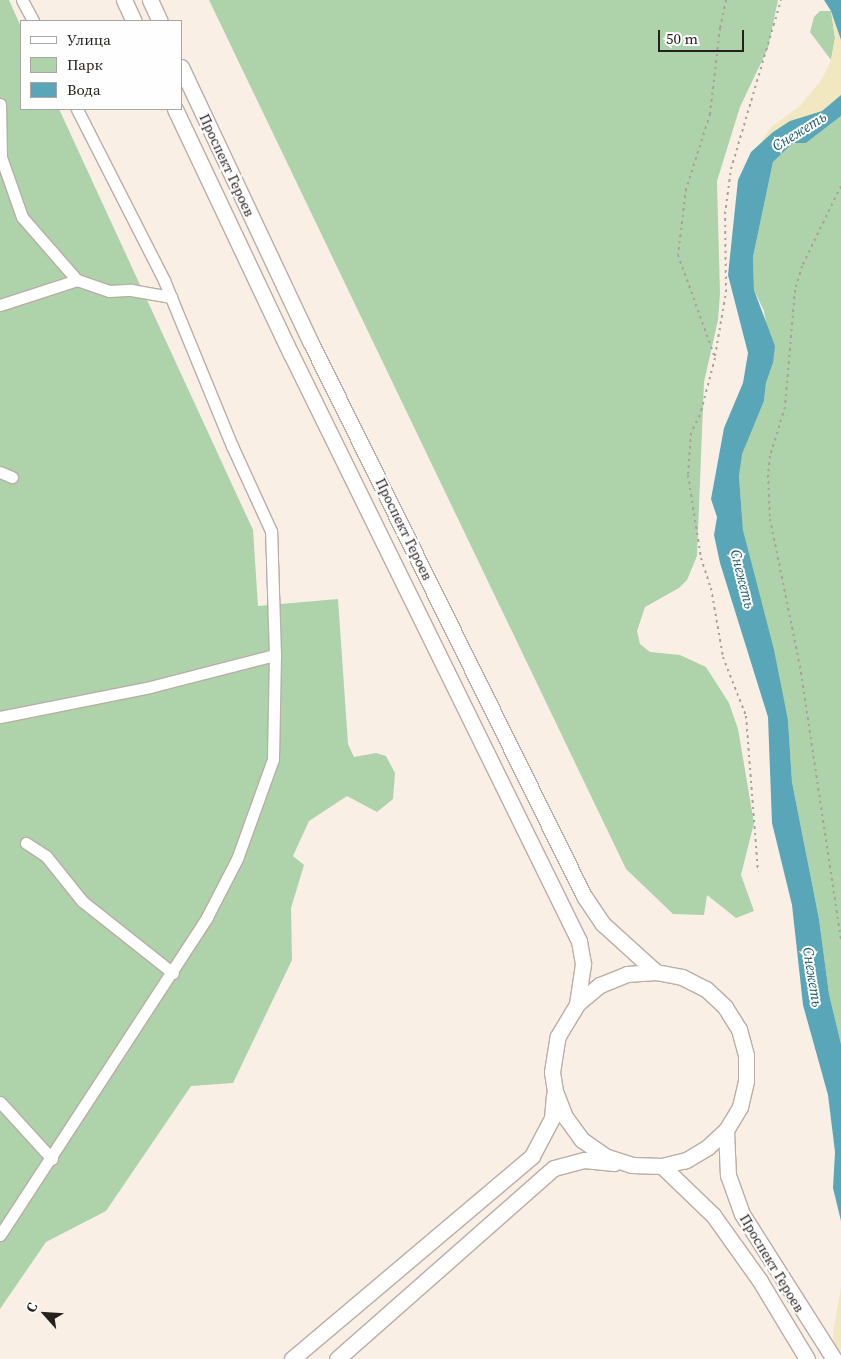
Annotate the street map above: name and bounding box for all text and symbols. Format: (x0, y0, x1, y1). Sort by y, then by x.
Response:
legend (20, 20, 182, 110)
scale bar (661, 20, 747, 52)
text: 50 m (666, 28, 698, 49)
text: Улица (67, 29, 111, 50)
text: Парк (67, 54, 103, 75)
text: Вода (67, 79, 101, 100)
water label: Снежеть (769, 107, 829, 155)
street label: Проспект Героев (196, 111, 258, 219)
street label: Проспект Героев (372, 475, 436, 583)
water label: Снежеть (727, 547, 759, 611)
water label: Снежеть (799, 946, 827, 1008)
street label: Проспект Героев (736, 1211, 808, 1315)
north arrow (20, 1289, 70, 1339)
text: С (21, 1299, 42, 1316)

